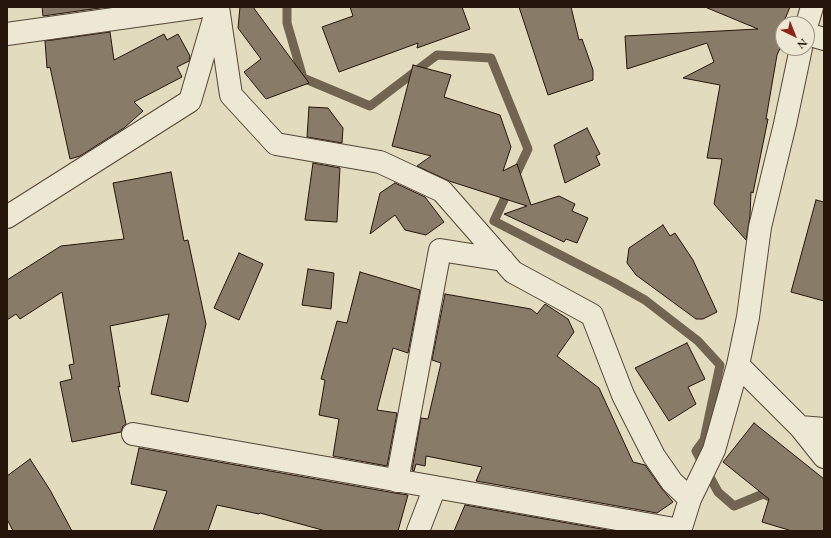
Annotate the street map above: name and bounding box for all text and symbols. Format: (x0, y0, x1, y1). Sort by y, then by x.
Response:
north arrow (775, 16, 815, 56)
text: N (794, 36, 811, 52)

